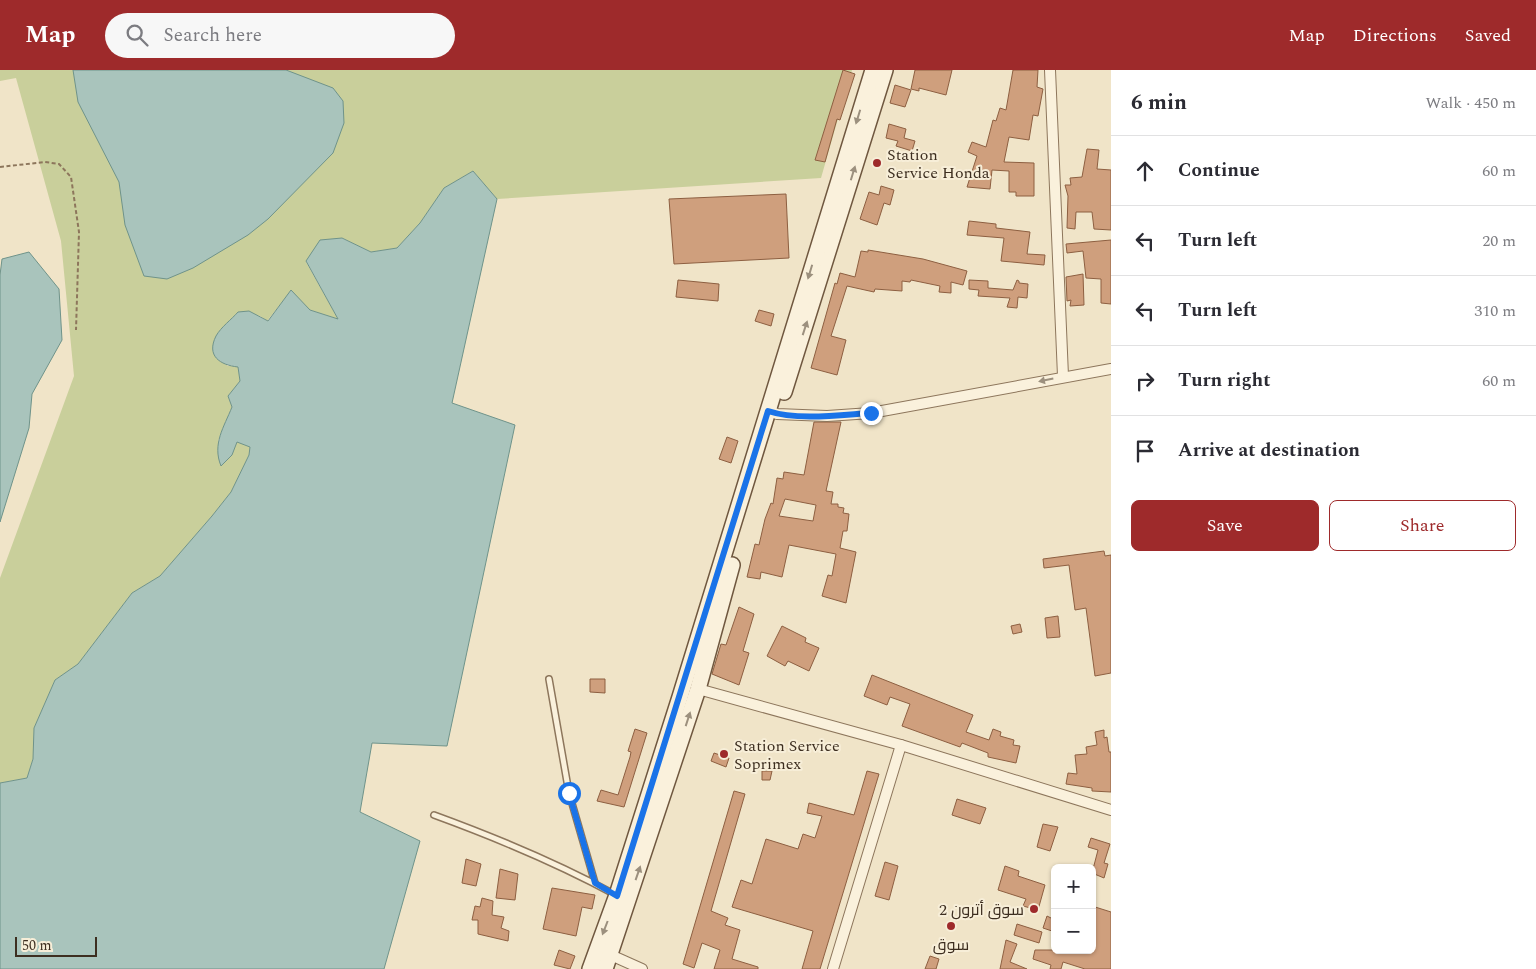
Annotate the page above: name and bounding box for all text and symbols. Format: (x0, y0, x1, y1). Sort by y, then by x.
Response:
search box (105, 13, 455, 58)
text: Map (25, 17, 75, 53)
icon: search (123, 21, 151, 49)
text: Search here (163, 21, 262, 50)
text: Map (1289, 22, 1325, 49)
text: Directions (1353, 22, 1437, 49)
text: Saved (1465, 22, 1511, 49)
text: 6 min (1131, 87, 1187, 119)
text: Walk · 450 m (1425, 91, 1516, 115)
one-way arrow (854, 109, 861, 124)
place label: Station Service Honda (887, 143, 990, 185)
text: Continue (1178, 156, 1260, 185)
marker: Station Service Honda (871, 157, 883, 169)
icon: ahead (1131, 157, 1159, 185)
text: 60 m (1482, 159, 1516, 183)
one-way arrow (850, 166, 858, 181)
text: Turn left (1178, 226, 1257, 255)
icon: left (1131, 227, 1159, 255)
text: 20 m (1482, 229, 1516, 253)
one-way arrow (806, 264, 813, 279)
text: Turn left (1178, 296, 1257, 325)
icon: left (1131, 297, 1159, 325)
text: 310 m (1474, 299, 1516, 323)
one-way arrow (802, 321, 809, 336)
text: Turn right (1178, 366, 1271, 395)
icon: right (1131, 367, 1159, 395)
text: 60 m (1482, 369, 1516, 393)
one-way arrow (1038, 376, 1053, 384)
route end (860, 402, 883, 425)
text: Arrive at destination (1178, 436, 1360, 465)
icon: arrive (1131, 437, 1159, 465)
button: Save (1131, 500, 1319, 551)
button: Share (1329, 500, 1516, 551)
one-way arrow (685, 711, 692, 726)
place label: Station Service Soprimex (734, 734, 840, 776)
marker: Station Service Soprimex (718, 748, 730, 760)
route start (558, 782, 581, 805)
map controls (1051, 864, 1096, 954)
button: + (1051, 864, 1096, 909)
one-way arrow (634, 865, 642, 880)
place label: سوق أترون 2 (939, 898, 1024, 922)
marker: سوق أترون 2 (1028, 903, 1040, 915)
button: − (1051, 909, 1096, 954)
marker: سوق (945, 920, 957, 932)
one-way arrow (600, 921, 608, 935)
place label: سوق (933, 933, 969, 957)
scale bar (15, 934, 98, 957)
text: 50 m (22, 935, 52, 956)

